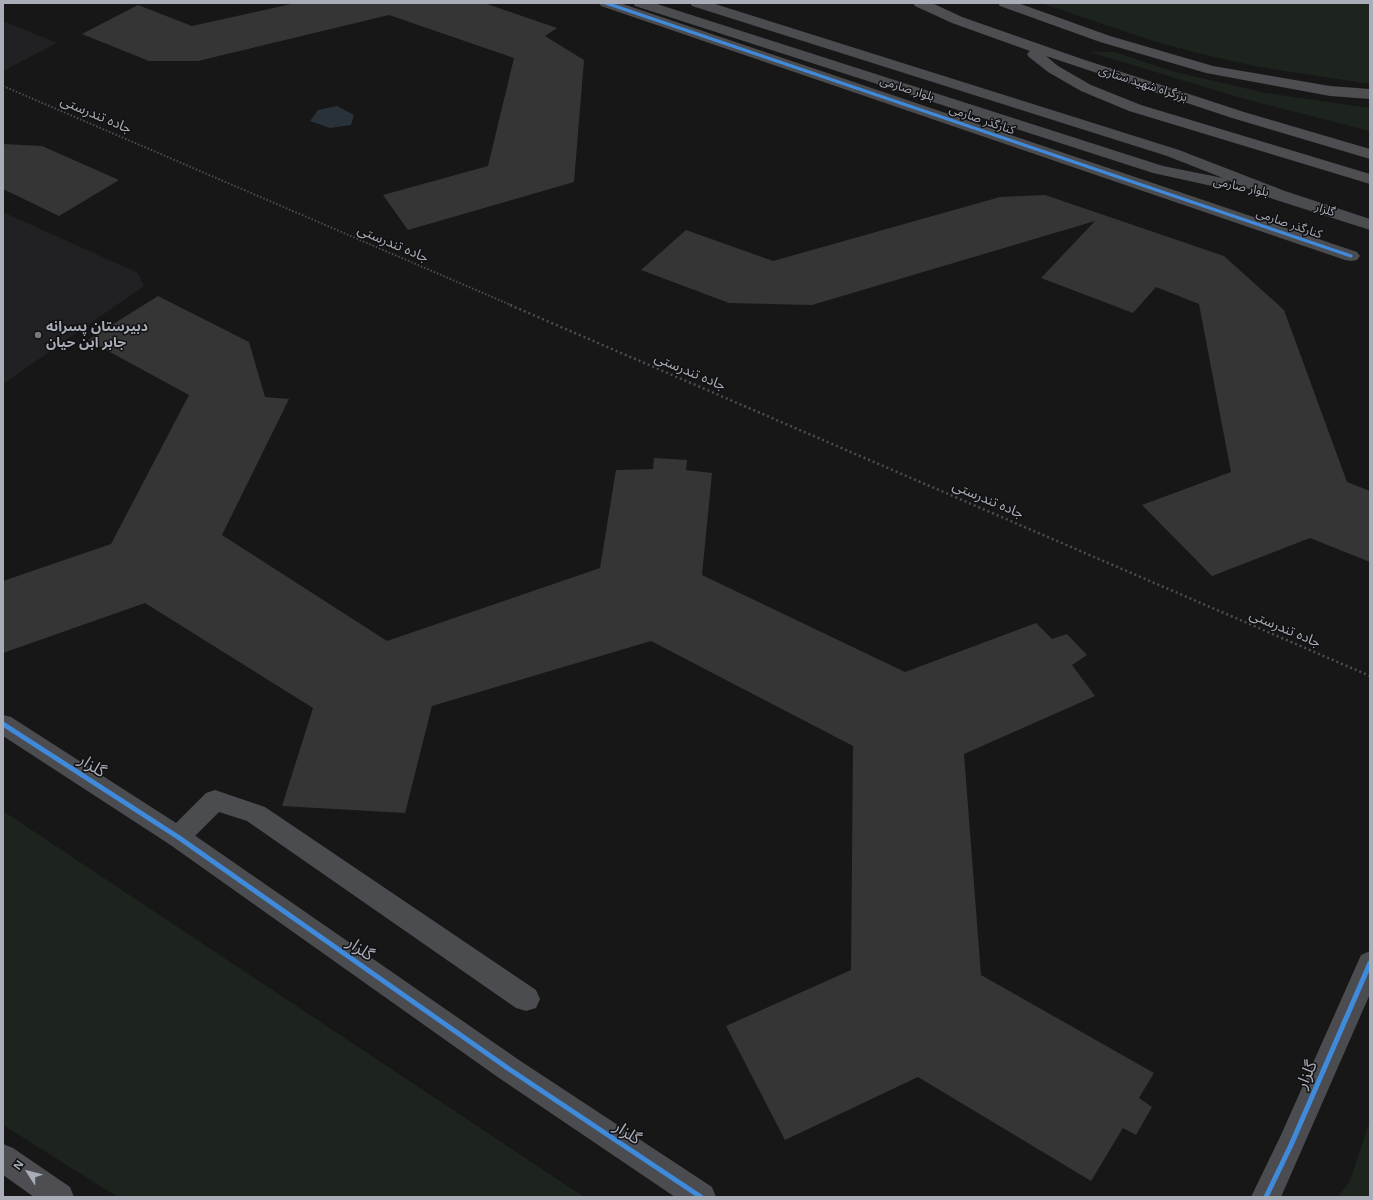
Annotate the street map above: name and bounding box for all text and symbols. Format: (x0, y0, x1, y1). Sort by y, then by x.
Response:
street label: بزرگراه شهید ستاری (1097, 63, 1189, 105)
street label: بلوار صارمی (878, 73, 936, 105)
street label: جاده تندرستی (58, 92, 134, 138)
street label: کنارگذر صارمی (947, 102, 1017, 138)
street label: بلوار صارمی (1212, 174, 1270, 200)
street label: گلزار (1313, 200, 1337, 220)
street label: کنارگذر صارمی (1254, 206, 1324, 242)
street label: جاده تندرستی (355, 221, 431, 267)
place label: دبیرستان پسرانه جابر ابن حیان (46, 319, 148, 352)
marker: دبیرستان پسرانه جابر ابن حیان (33, 330, 43, 340)
street label: جاده تندرستی (652, 349, 728, 395)
street label: جاده تندرستی (950, 477, 1026, 523)
street label: جاده تندرستی (1247, 606, 1323, 652)
street label: گلزار (74, 750, 110, 782)
street label: گلزار (342, 932, 378, 966)
street label: گلزار (1292, 1058, 1322, 1092)
street label: گلزار (609, 1117, 645, 1149)
north arrow (8, 1152, 48, 1192)
text: N (9, 1157, 27, 1173)

